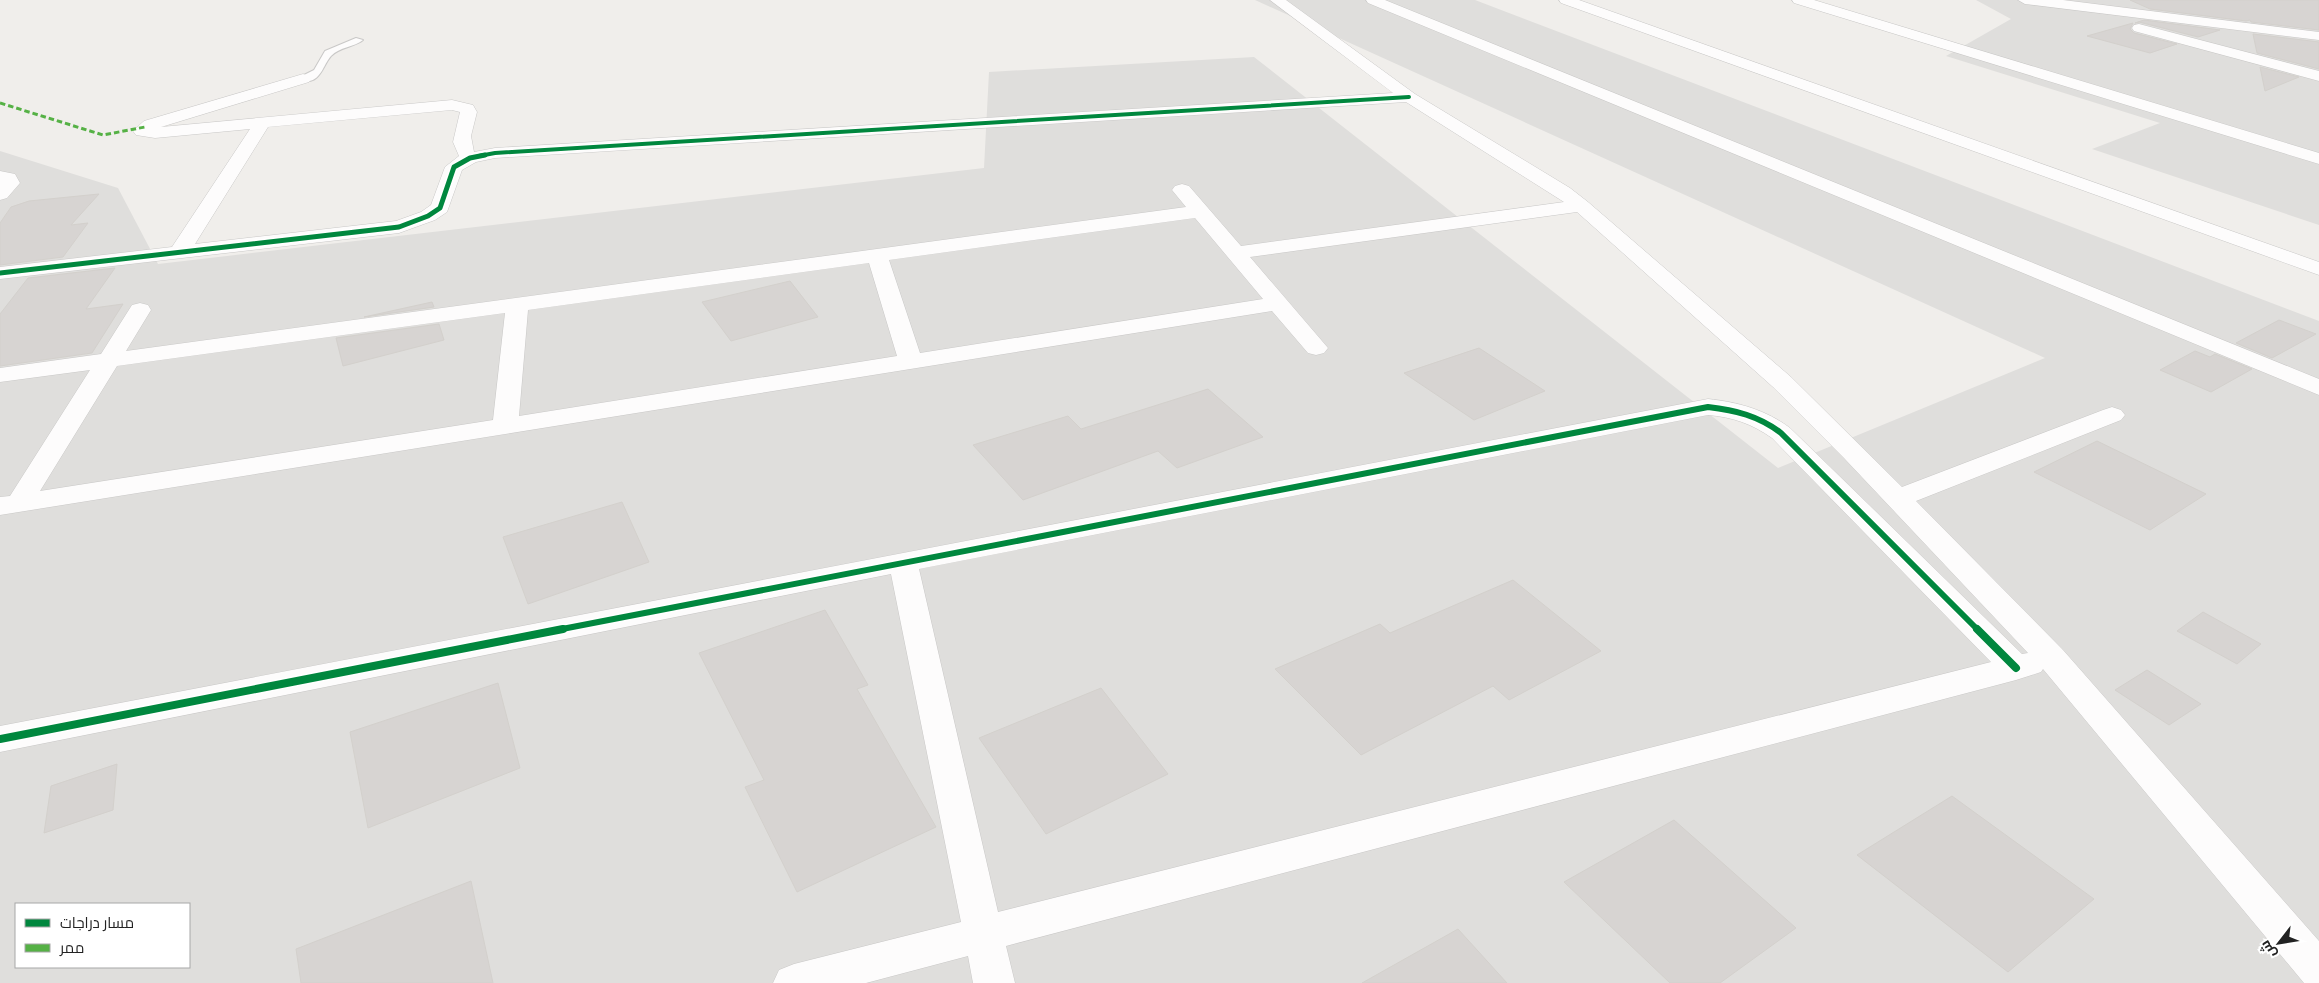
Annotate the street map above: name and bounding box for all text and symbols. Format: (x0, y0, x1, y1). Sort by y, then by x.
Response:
legend (15, 903, 190, 968)
text: مسار دراجات (60, 912, 134, 933)
north arrow (2254, 918, 2304, 968)
text: ممر (59, 937, 84, 958)
text: ش (2255, 937, 2280, 962)

